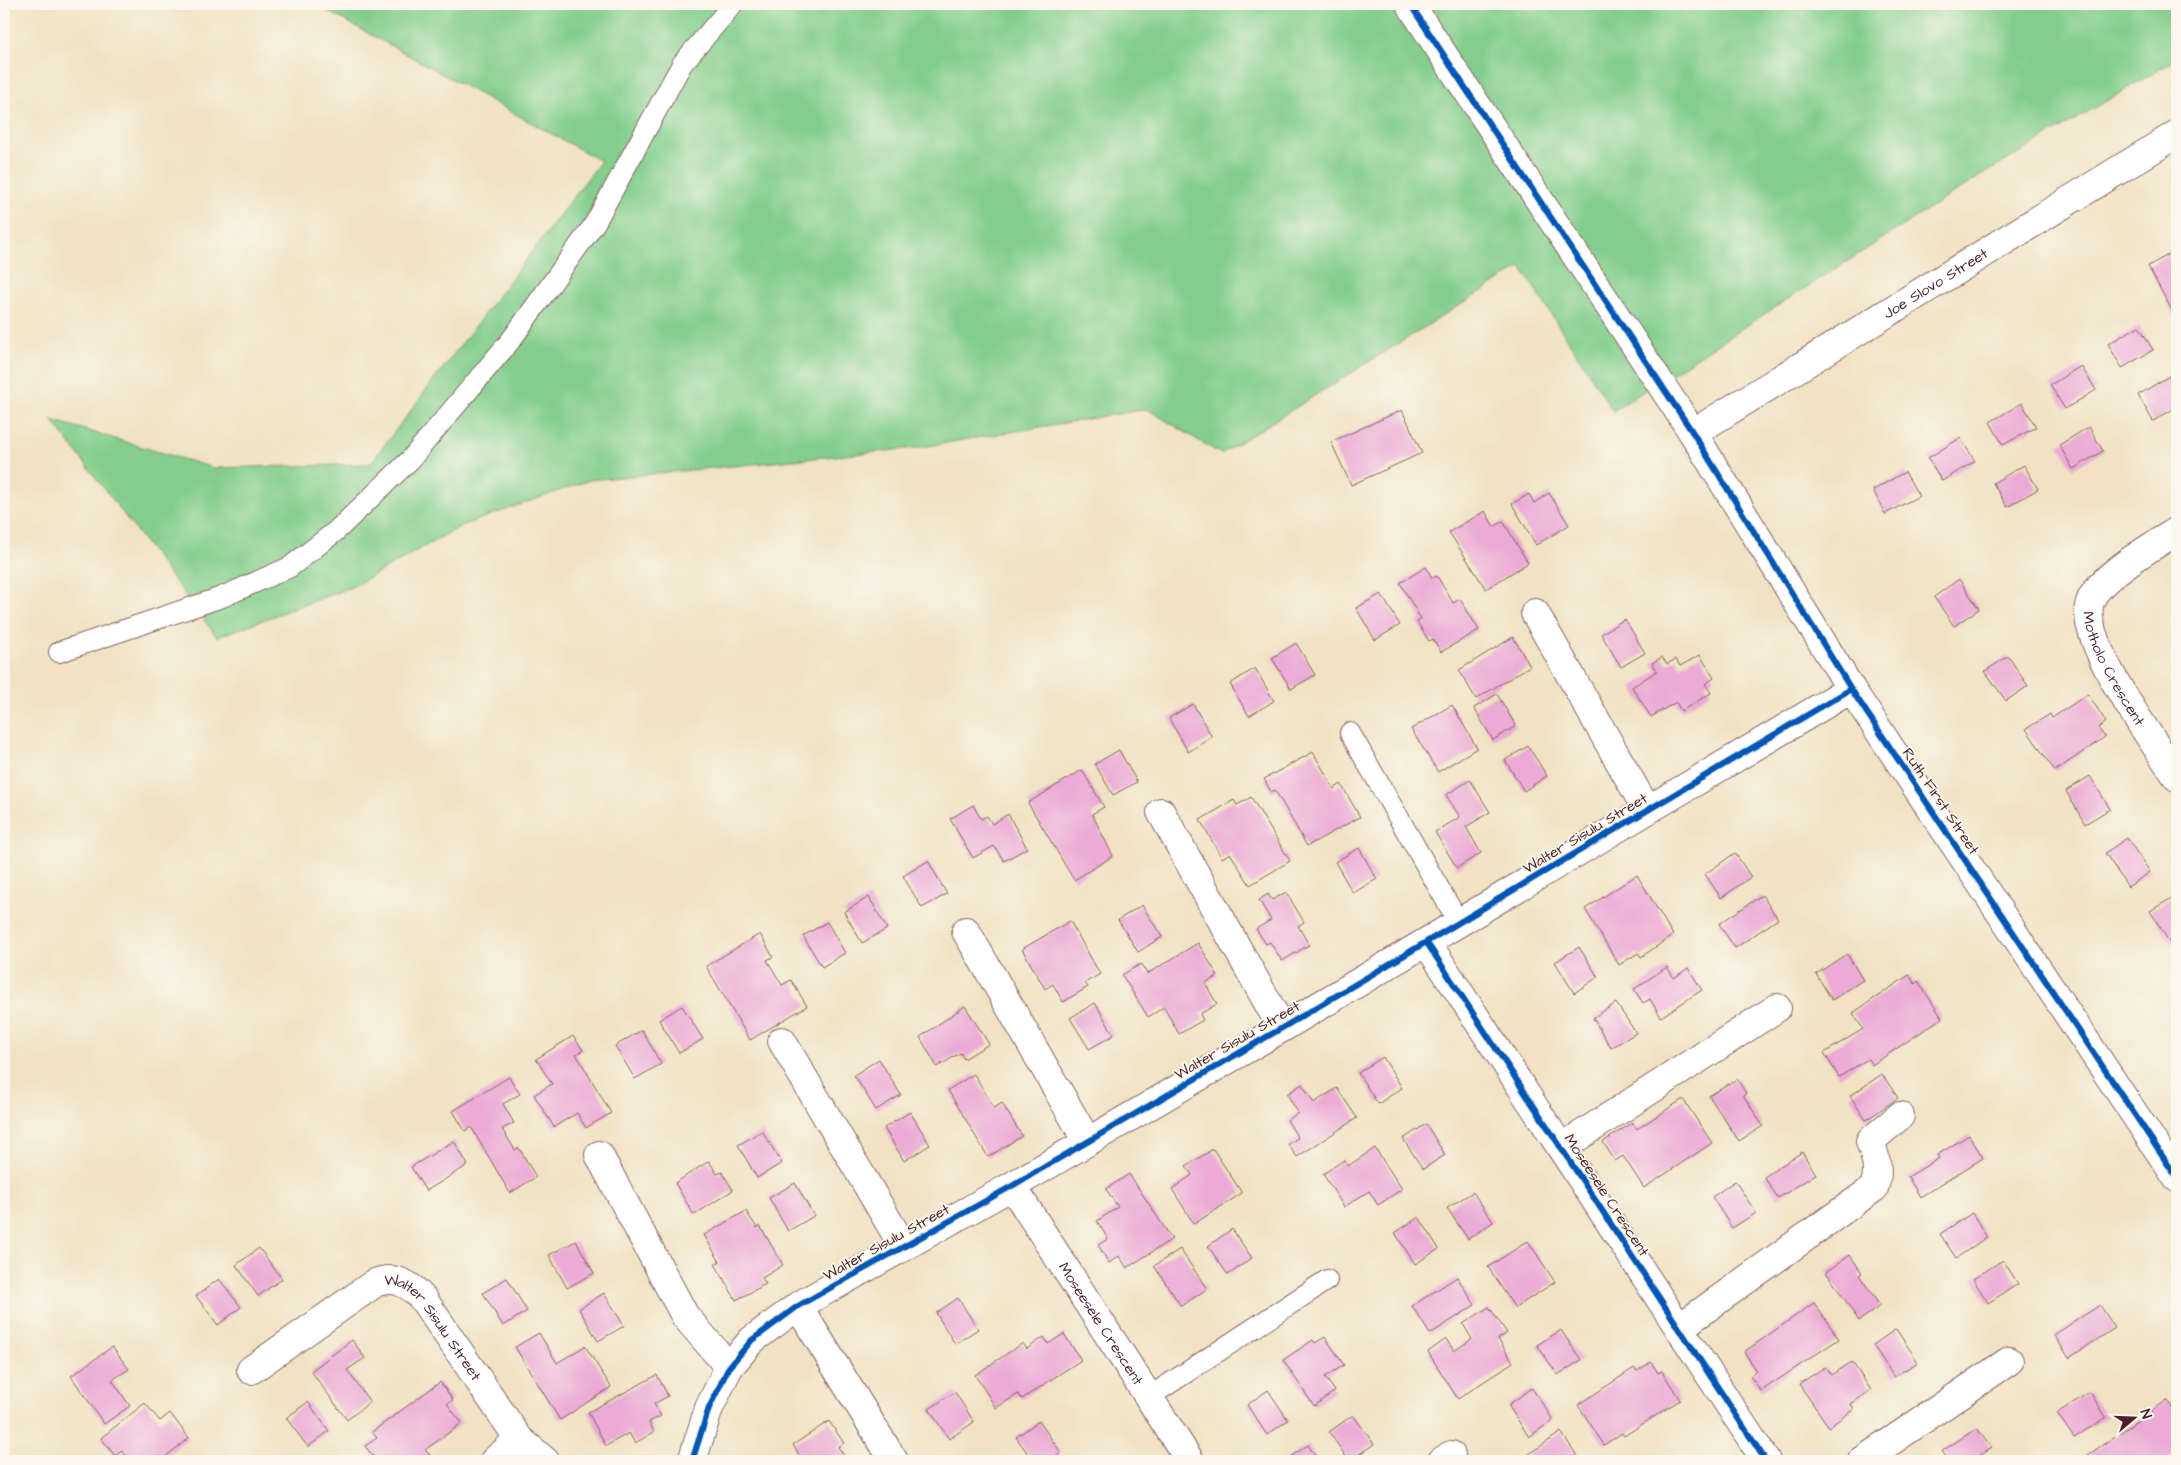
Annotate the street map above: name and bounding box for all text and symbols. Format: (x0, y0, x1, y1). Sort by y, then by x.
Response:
street label: Joe Slovo Street (1879, 243, 1992, 324)
street label: Motholo Crescent (2077, 610, 2150, 730)
street label: Ruth First Street (1897, 744, 1984, 859)
street label: Walter Sisulu Street (1519, 788, 1651, 879)
street label: Walter Sisulu Street (1171, 996, 1304, 1085)
street label: Moseesele Crescent (1559, 1130, 1654, 1261)
street label: Walter Sisulu Street (819, 1199, 953, 1286)
street label: Moseesele Crescent (1053, 1258, 1148, 1389)
street label: Walter Sisulu Street (384, 1270, 486, 1385)
north arrow (2108, 1392, 2158, 1442)
text: N (2134, 1407, 2156, 1422)

